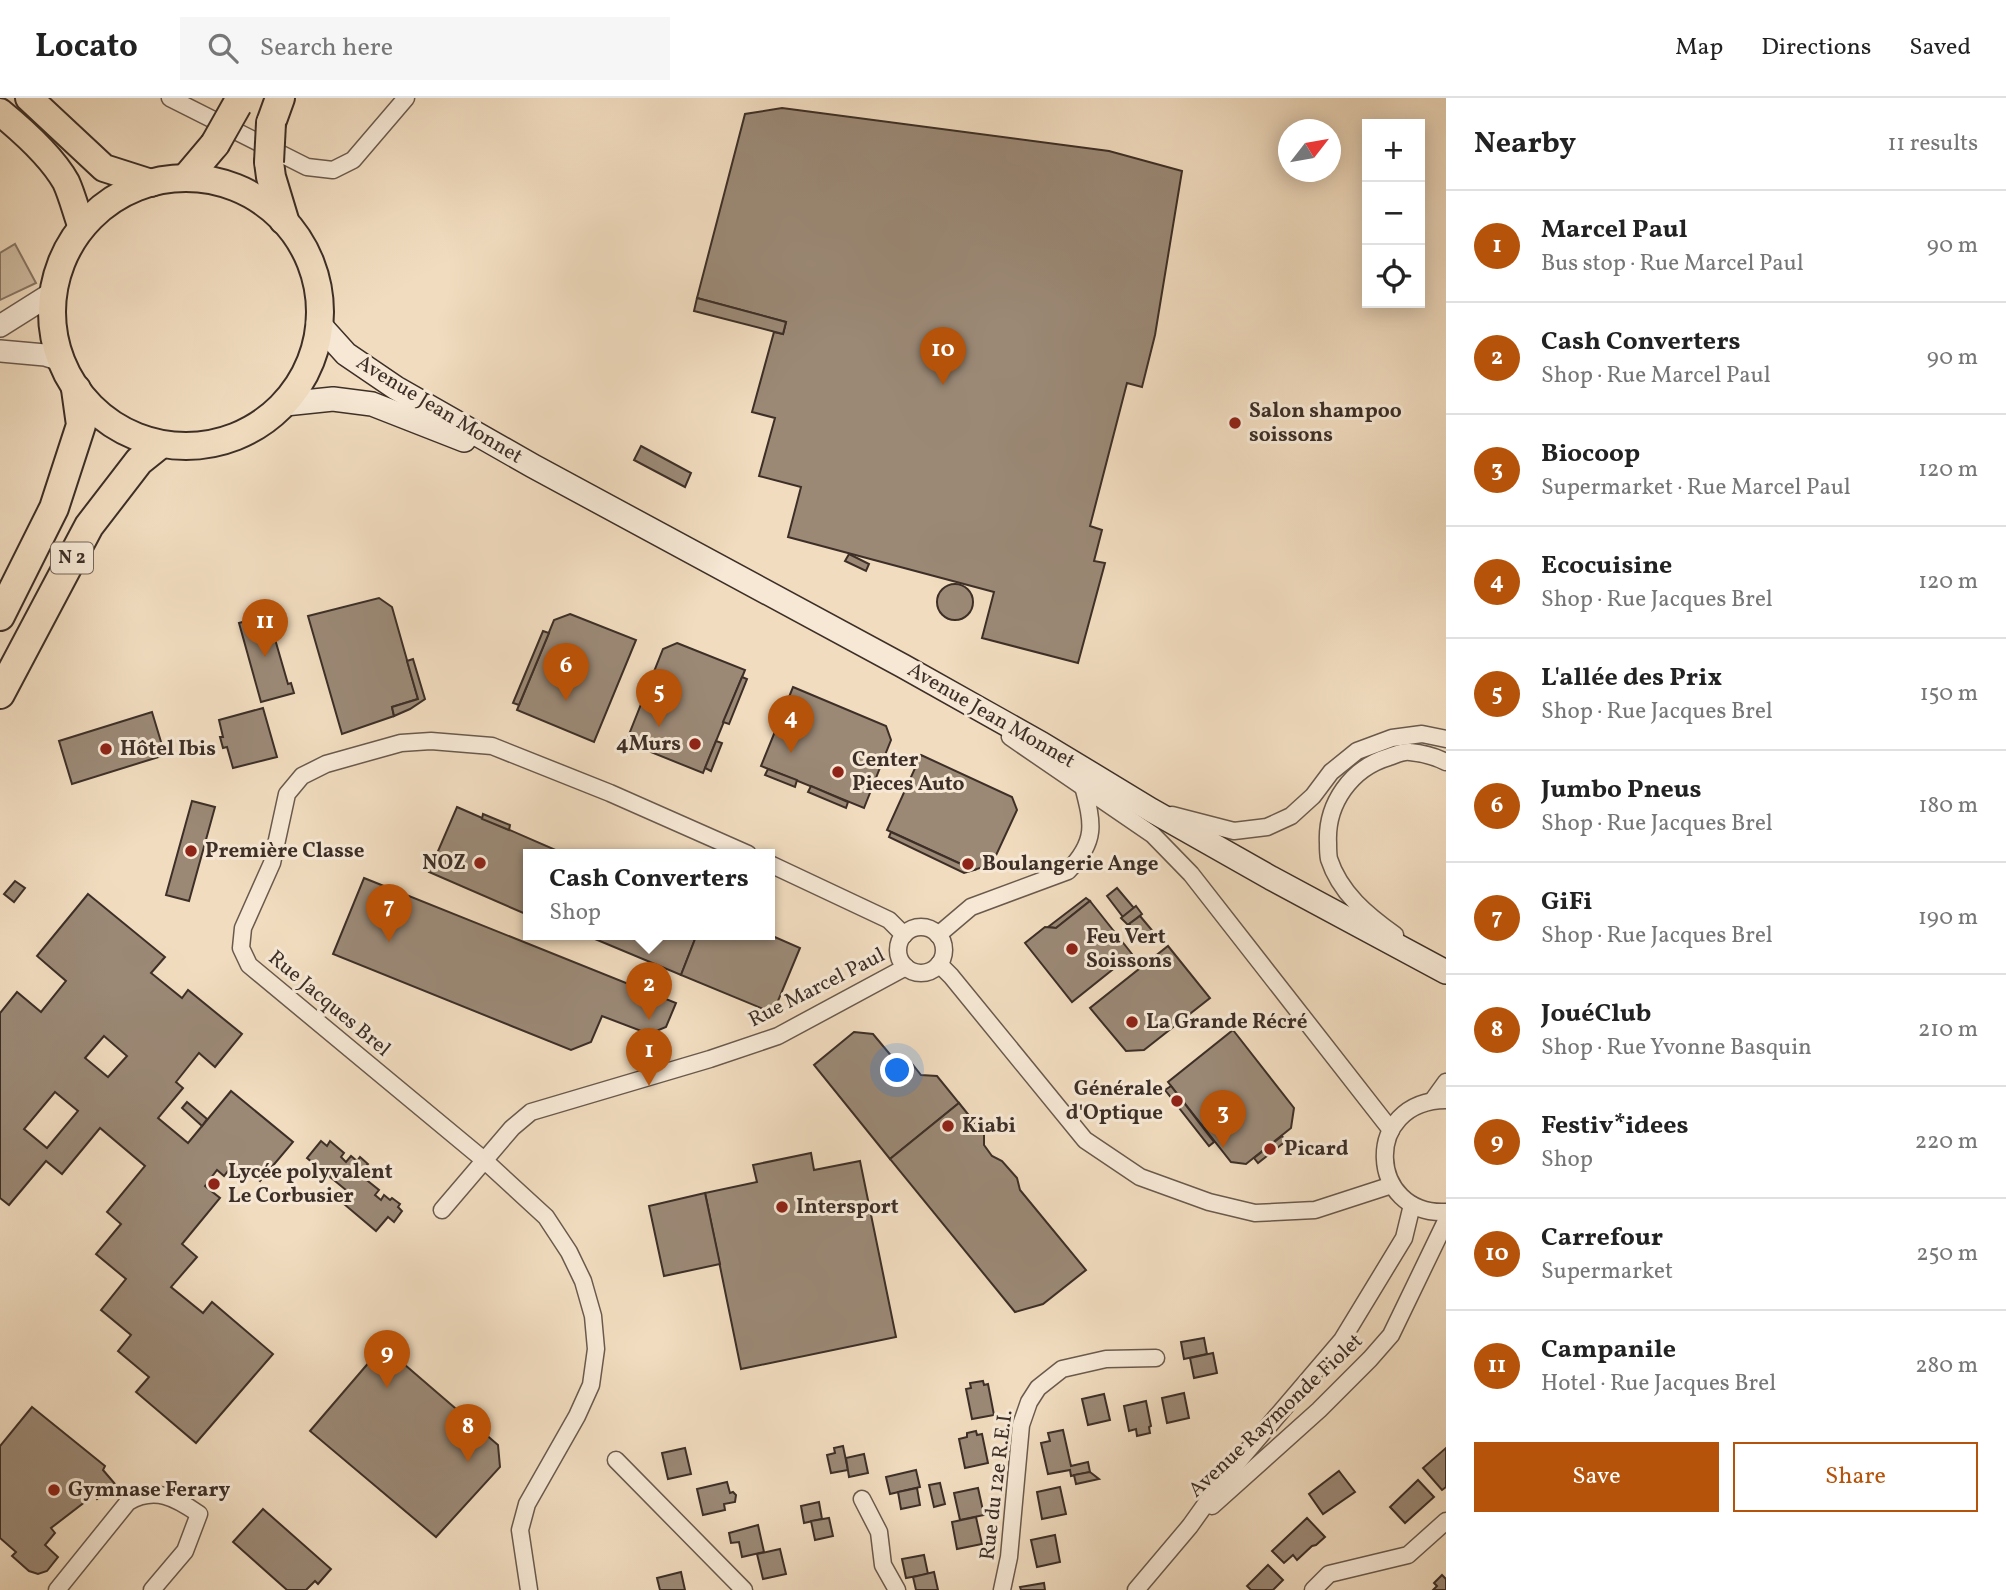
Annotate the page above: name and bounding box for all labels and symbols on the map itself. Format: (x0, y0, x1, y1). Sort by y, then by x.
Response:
north arrow (1278, 119, 1341, 182)
pin: 10 (920, 327, 966, 385)
street label: Avenue Jean Monnet (350, 349, 528, 471)
place label: Salon shampoo soissons (1249, 397, 1402, 450)
marker: Salon shampoo soissons (1227, 415, 1243, 431)
road number: N 2 (51, 542, 93, 573)
pin: 11 (242, 599, 288, 657)
pin: 6 (543, 643, 589, 701)
street label: Avenue Jean Monnet (902, 656, 1080, 776)
pin: 5 (636, 669, 682, 727)
pin: 4 (768, 695, 814, 753)
place label: 4Murs (616, 730, 681, 759)
place label: Hôtel Ibis (120, 735, 216, 764)
marker: 4Murs (687, 736, 703, 752)
marker: Hôtel Ibis (98, 741, 114, 757)
place label: Center Pieces Auto (852, 746, 965, 799)
marker: Center Pieces Auto (830, 764, 846, 780)
place label: Première Classe (205, 837, 364, 866)
marker: Première Classe (183, 843, 199, 859)
place label: NOZ (422, 849, 466, 878)
place label: Boulangerie Ange (982, 850, 1159, 879)
marker: NOZ (472, 855, 488, 871)
marker: Boulangerie Ange (960, 856, 976, 872)
pin: 7 (366, 884, 412, 942)
place label: Feu Vert Soissons (1086, 923, 1172, 976)
street label: Rue Marcel Paul (744, 941, 890, 1035)
marker: Feu Vert Soissons (1064, 941, 1080, 957)
street label: Rue Jacques Brel (262, 944, 396, 1064)
pin: 2 (626, 962, 672, 1020)
place label: La Grande Récré (1146, 1008, 1308, 1037)
marker: La Grande Récré (1124, 1014, 1140, 1030)
pin: 1 (626, 1028, 672, 1086)
your location (880, 1053, 914, 1087)
place label: Générale d'Optique (1066, 1075, 1163, 1128)
pin: 3 (1200, 1090, 1246, 1148)
marker: Générale d'Optique (1169, 1093, 1185, 1109)
place label: Kiabi (962, 1112, 1016, 1141)
marker: Kiabi (940, 1118, 956, 1134)
place label: Picard (1284, 1135, 1349, 1164)
marker: Picard (1262, 1141, 1278, 1157)
place label: Lycée polyvalent Le Corbusier (228, 1158, 393, 1211)
marker: Lycée polyvalent Le Corbusier (206, 1176, 222, 1192)
place label: Intersport (796, 1193, 899, 1222)
marker: Intersport (774, 1199, 790, 1215)
street label: Avenue Raymonde Fiolet (1182, 1327, 1370, 1505)
pin: 9 (364, 1330, 410, 1388)
pin: 8 (445, 1404, 491, 1462)
street label: Rue du 12e R.E.I. (973, 1408, 1021, 1562)
place label: Gymnase Ferary (68, 1476, 231, 1505)
marker: Gymnase Ferary (46, 1482, 62, 1498)

